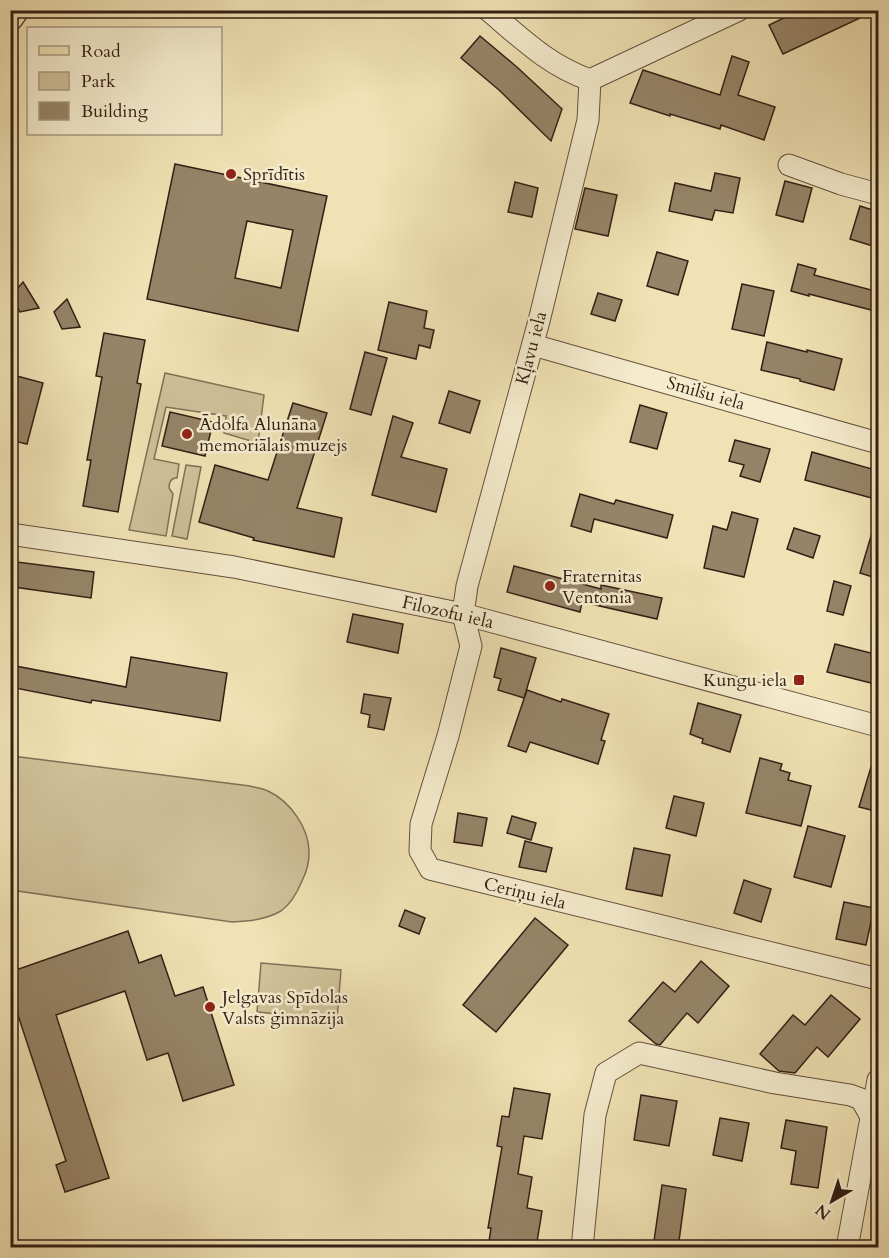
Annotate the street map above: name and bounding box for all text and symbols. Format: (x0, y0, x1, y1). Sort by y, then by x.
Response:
legend (27, 27, 222, 135)
text: Road (81, 39, 121, 64)
text: Park (81, 69, 116, 94)
text: Building (81, 99, 149, 124)
place label: Sprīdītis (243, 162, 305, 187)
marker: Sprīdītis (224, 167, 238, 181)
street label: Kļavu iela (510, 308, 553, 388)
street label: Smilšu iela (664, 370, 748, 417)
place label: Ādolfa Alunāna memoriālais muzejs (199, 412, 347, 458)
marker: Ādolfa Alunāna memoriālais muzejs (180, 427, 194, 441)
place label: Fraternitas Ventonia (562, 564, 642, 610)
marker: Fraternitas Ventonia (543, 579, 557, 593)
street label: Filozofu iela (400, 590, 496, 635)
place label: Kungu iela (703, 668, 787, 693)
marker: Kungu iela (792, 673, 806, 687)
street label: Ceriņu iela (481, 871, 569, 916)
place label: Jelgavas Spīdolas Valsts ģimnāzija (219, 985, 348, 1031)
marker: Jelgavas Spīdolas Valsts ģimnāzija (203, 1000, 217, 1014)
north arrow (802, 1171, 862, 1231)
text: N (811, 1199, 836, 1225)

